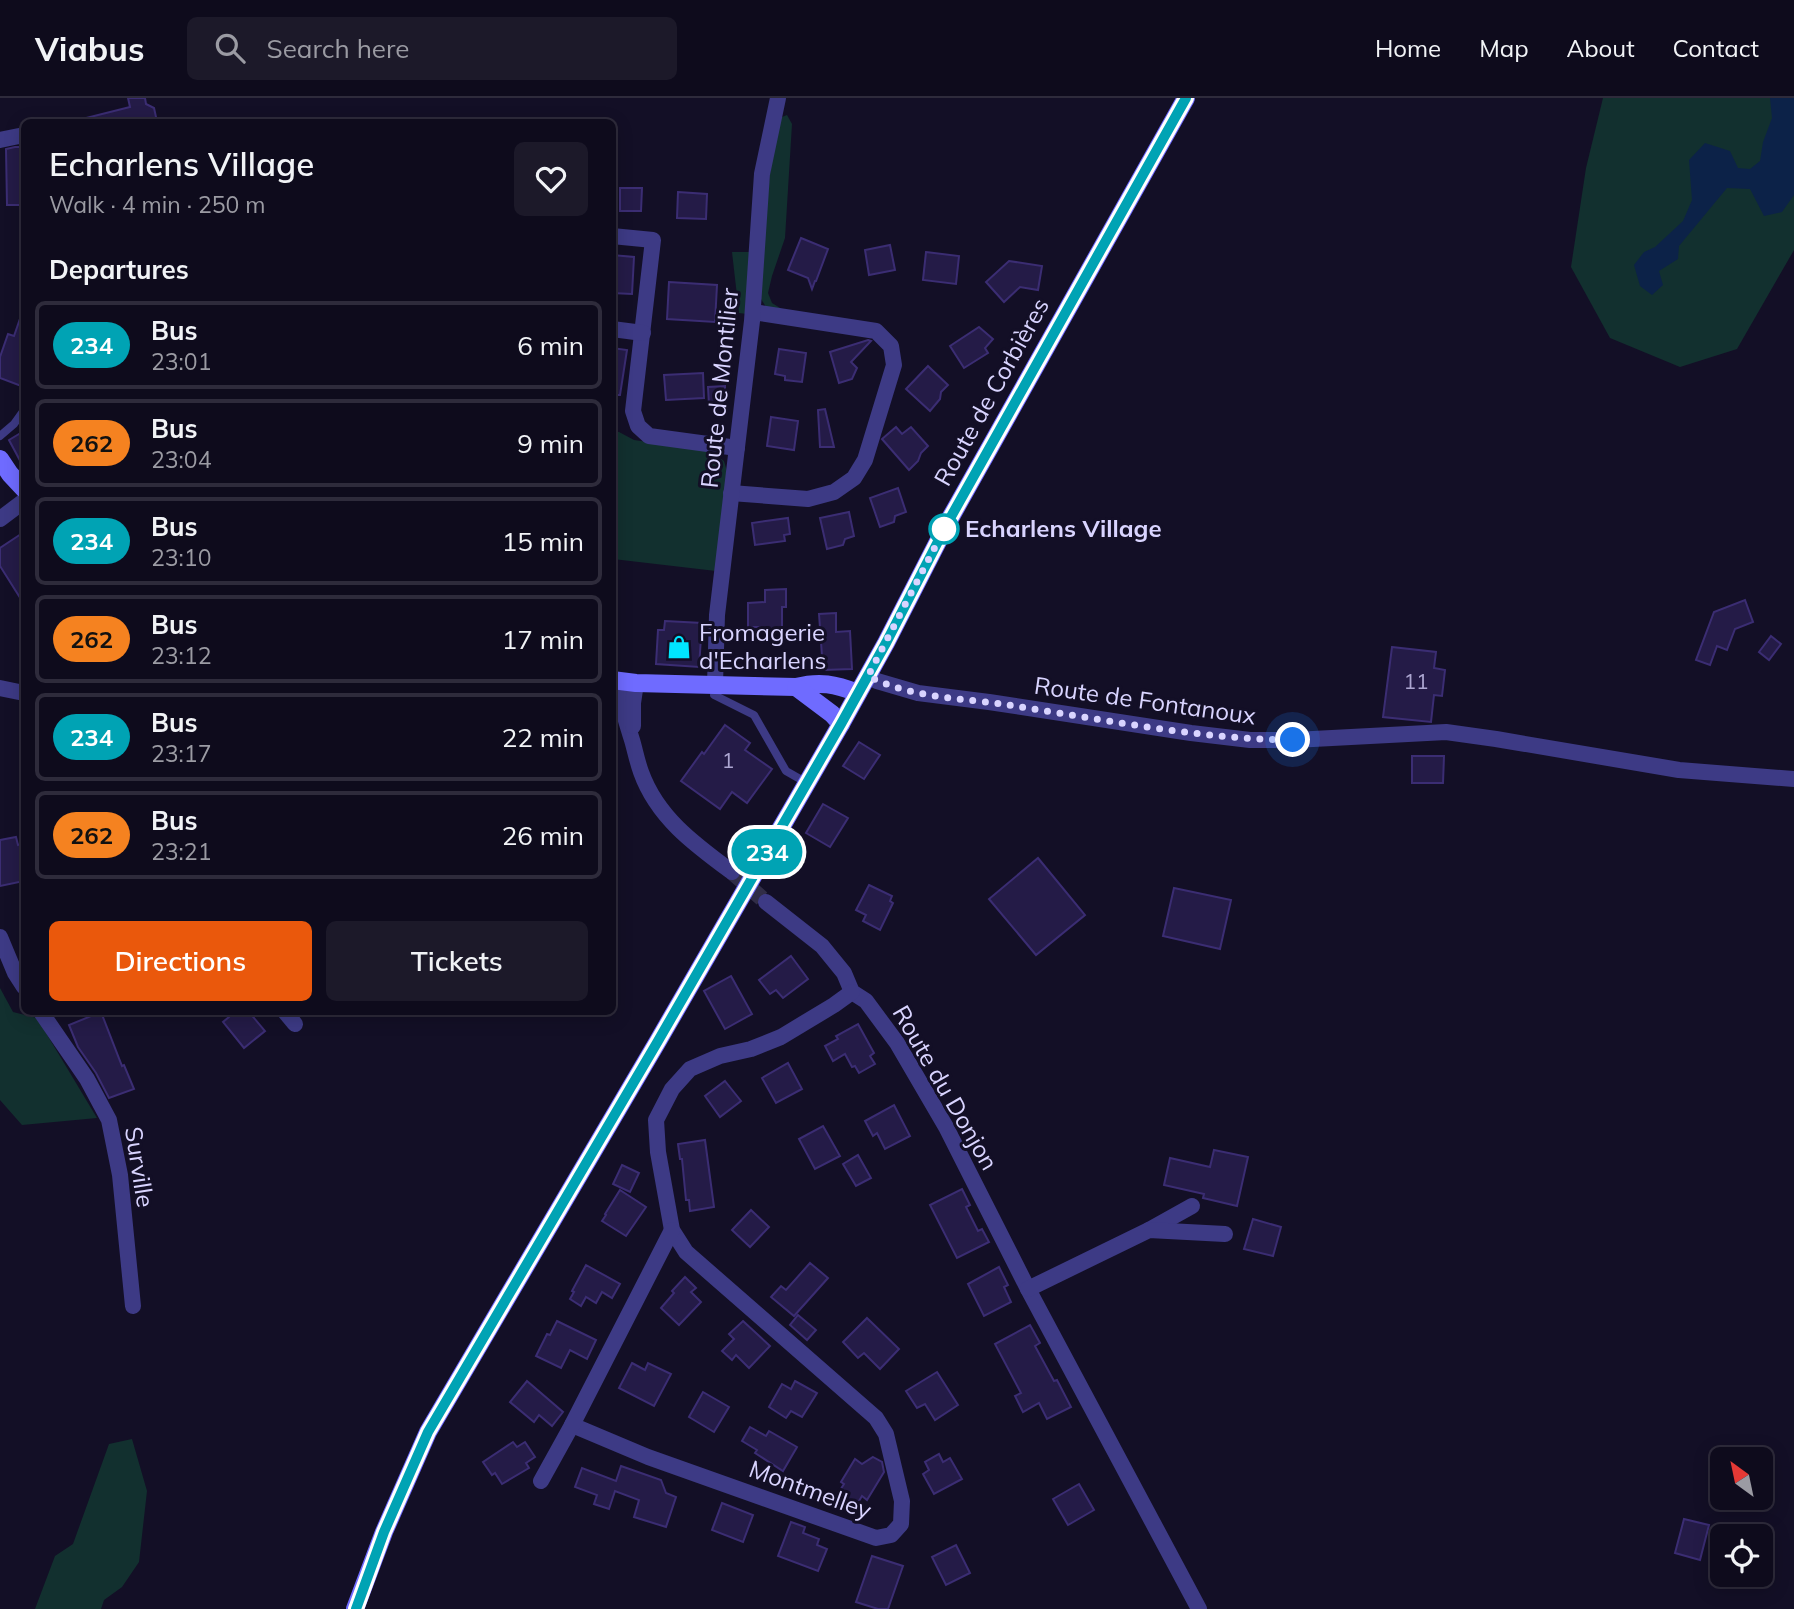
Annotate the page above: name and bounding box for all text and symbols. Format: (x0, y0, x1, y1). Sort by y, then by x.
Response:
search box (187, 17, 677, 80)
text: Viabus (35, 28, 145, 69)
icon: search (211, 29, 249, 67)
text: Search here (267, 32, 409, 65)
text: Home (1375, 33, 1441, 63)
text: Map (1479, 33, 1529, 63)
text: About (1567, 33, 1635, 63)
text: Contact (1673, 33, 1759, 63)
button: heart (514, 142, 588, 216)
text: Echarlens Village (49, 143, 314, 184)
text: Walk · 4 min · 250 m (49, 190, 266, 219)
text: Departures (49, 253, 189, 286)
street label: Route de Montilier (694, 286, 744, 489)
street label: Route de Corbières (927, 292, 1055, 491)
text: Bus (151, 314, 197, 347)
text: 6 min (517, 329, 584, 362)
text: 234 (70, 330, 113, 360)
text: 23:01 (151, 347, 211, 376)
text: Bus (151, 412, 197, 445)
text: 9 min (517, 427, 584, 460)
text: 262 (70, 428, 113, 458)
text: 23:04 (151, 445, 211, 474)
text: Bus (151, 510, 197, 543)
place label: Echarlens Village (965, 513, 1162, 543)
marker: Echarlens Village (929, 514, 959, 544)
text: 15 min (502, 525, 584, 558)
text: 234 (70, 526, 113, 556)
text: 23:10 (151, 543, 211, 572)
text: Bus (151, 608, 197, 641)
place label: Fromagerie d'Echarlens (699, 617, 827, 675)
text: 17 min (502, 623, 584, 656)
text: 262 (70, 624, 113, 654)
shop icon: Fromagerie d'Echarlens (665, 633, 693, 661)
text: 23:12 (151, 641, 211, 670)
house number: 11 (1403, 668, 1429, 694)
street label: Route de Fontanoux (1033, 670, 1258, 730)
text: Bus (151, 706, 197, 739)
text: 22 min (502, 721, 584, 754)
text: 234 (70, 722, 113, 752)
your location (1275, 722, 1310, 757)
text: 23:17 (151, 739, 211, 768)
house number: 1 (722, 747, 734, 773)
text: Bus (151, 804, 197, 837)
text: 26 min (502, 819, 584, 852)
text: 262 (70, 820, 113, 850)
line badge: 234 (727, 829, 807, 875)
text: 23:21 (151, 837, 211, 866)
text: 234 (745, 837, 789, 867)
button: Directions (49, 921, 312, 1001)
button: Tickets (326, 921, 588, 1001)
street label: Route du Donjon (887, 1000, 1005, 1175)
street label: Surville (119, 1124, 161, 1209)
north arrow (1710, 1447, 1773, 1510)
map controls (1710, 1447, 1773, 1587)
street label: Montmelley (745, 1453, 876, 1525)
button: locate (1710, 1524, 1773, 1587)

